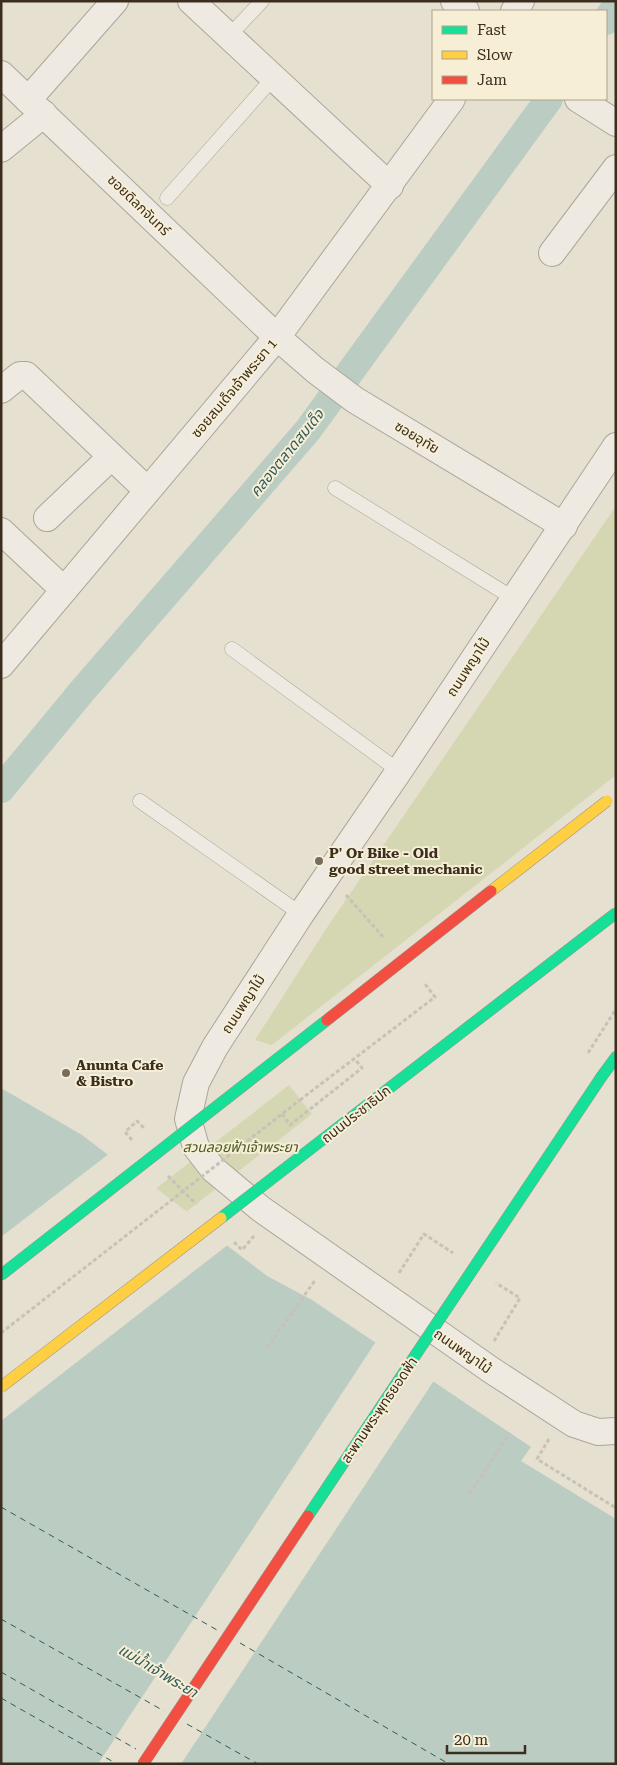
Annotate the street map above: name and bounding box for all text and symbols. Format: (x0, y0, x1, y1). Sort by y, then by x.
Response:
legend (432, 10, 607, 100)
text: Fast (477, 21, 507, 39)
text: Slow (477, 46, 513, 64)
text: Jam (477, 71, 507, 89)
street label: ซอยดิลกจันทร์ (104, 171, 174, 239)
street label: ซอยสมเด็จเจ้าพระยา 1 (188, 335, 280, 441)
water label: คลองตลาดสมเด็จ (246, 405, 328, 500)
street label: ซอยอุทัย (391, 418, 442, 457)
street label: ถนนพญาไม้ (443, 635, 493, 699)
place label: P' Or Bike - Old good street mechanic (328, 845, 483, 877)
marker: P' Or Bike - Old good street mechanic (313, 855, 325, 867)
street label: ถนนพญาไม้ (218, 972, 268, 1036)
place label: Anunta Cafe & Bistro (76, 1057, 164, 1089)
marker: Anunta Cafe & Bistro (60, 1067, 72, 1079)
street label: ถนนประชาธิปก (318, 1082, 394, 1146)
park label: สวนลอยฟ้าเจ้าพระยา (182, 1139, 299, 1155)
street label: ถนนพญาไม้ (431, 1325, 495, 1377)
street label: สะพานพระพุทธยอดฟ้า (338, 1354, 421, 1466)
water label: แม่น้ำเจ้าพระยา (115, 1639, 203, 1702)
scale bar (447, 1722, 524, 1754)
text: 20 m (454, 1731, 489, 1749)

